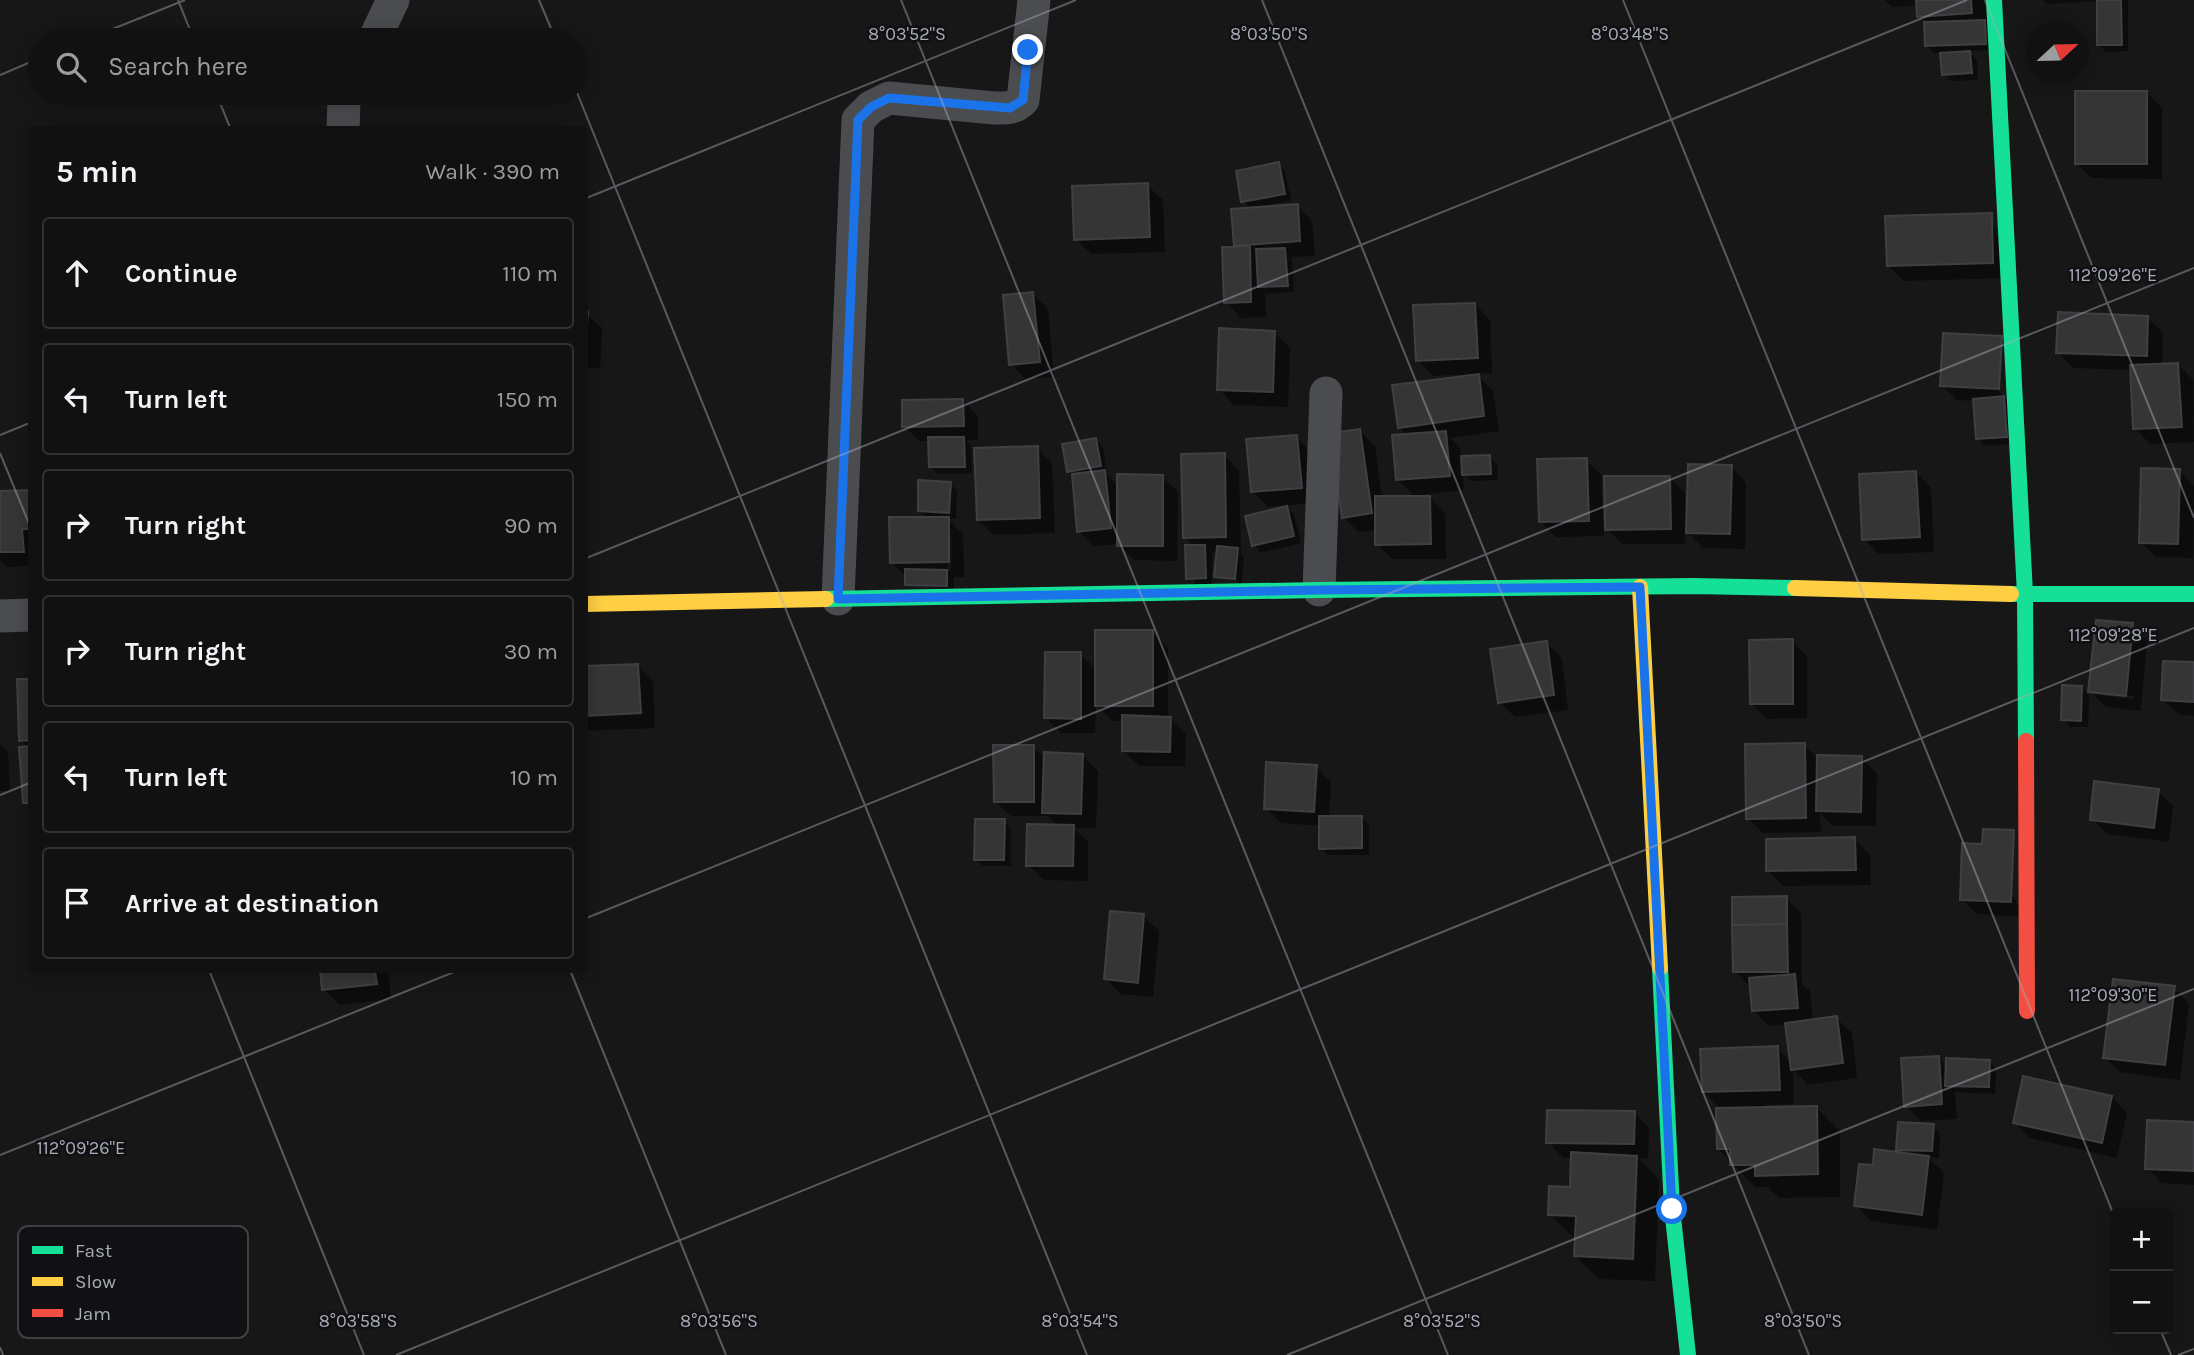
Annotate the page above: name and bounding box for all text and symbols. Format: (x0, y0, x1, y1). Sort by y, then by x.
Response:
north arrow (2026, 21, 2089, 84)
text: 8°03'52"S (868, 23, 946, 45)
text: 8°03'50"S (1230, 23, 1308, 45)
text: 8°03'48"S (1591, 23, 1669, 45)
search box (28, 28, 588, 105)
route end (1012, 34, 1043, 65)
icon: search (52, 48, 90, 86)
text: Search here (108, 51, 248, 82)
text: 5 min (56, 154, 138, 190)
text: Walk · 390 m (426, 158, 560, 185)
icon: ahead (58, 254, 96, 292)
text: Continue (125, 258, 237, 289)
text: 110 m (502, 260, 558, 287)
text: 112°09'26"E (2069, 264, 2157, 286)
icon: left (58, 380, 96, 418)
text: Turn left (125, 384, 227, 415)
text: 150 m (497, 386, 558, 413)
icon: right (58, 506, 96, 544)
text: Turn right (125, 510, 246, 541)
text: 90 m (504, 512, 558, 539)
text: 112°09'28"E (2068, 624, 2158, 646)
icon: right (58, 632, 96, 670)
text: Turn right (125, 636, 246, 667)
text: 30 m (504, 638, 558, 665)
icon: left (58, 758, 96, 796)
text: Turn left (125, 762, 227, 793)
text: 10 m (510, 764, 558, 791)
icon: arrive (58, 884, 96, 922)
text: Arrive at destination (125, 888, 379, 919)
text: 112°09'30"E (2069, 984, 2157, 1006)
text: 112°09'26"E (37, 1137, 125, 1159)
route start (1656, 1193, 1687, 1224)
map controls (2110, 1208, 2173, 1334)
button: + (2110, 1208, 2173, 1271)
legend (18, 1226, 248, 1338)
text: Fast (75, 1240, 112, 1262)
text: Slow (75, 1271, 116, 1293)
button: − (2110, 1271, 2173, 1334)
text: Jam (75, 1303, 111, 1325)
text: 8°03'58"S (319, 1310, 397, 1332)
text: 8°03'56"S (680, 1310, 758, 1332)
text: 8°03'54"S (1041, 1310, 1119, 1332)
text: 8°03'52"S (1403, 1310, 1481, 1332)
text: 8°03'50"S (1764, 1310, 1842, 1332)

